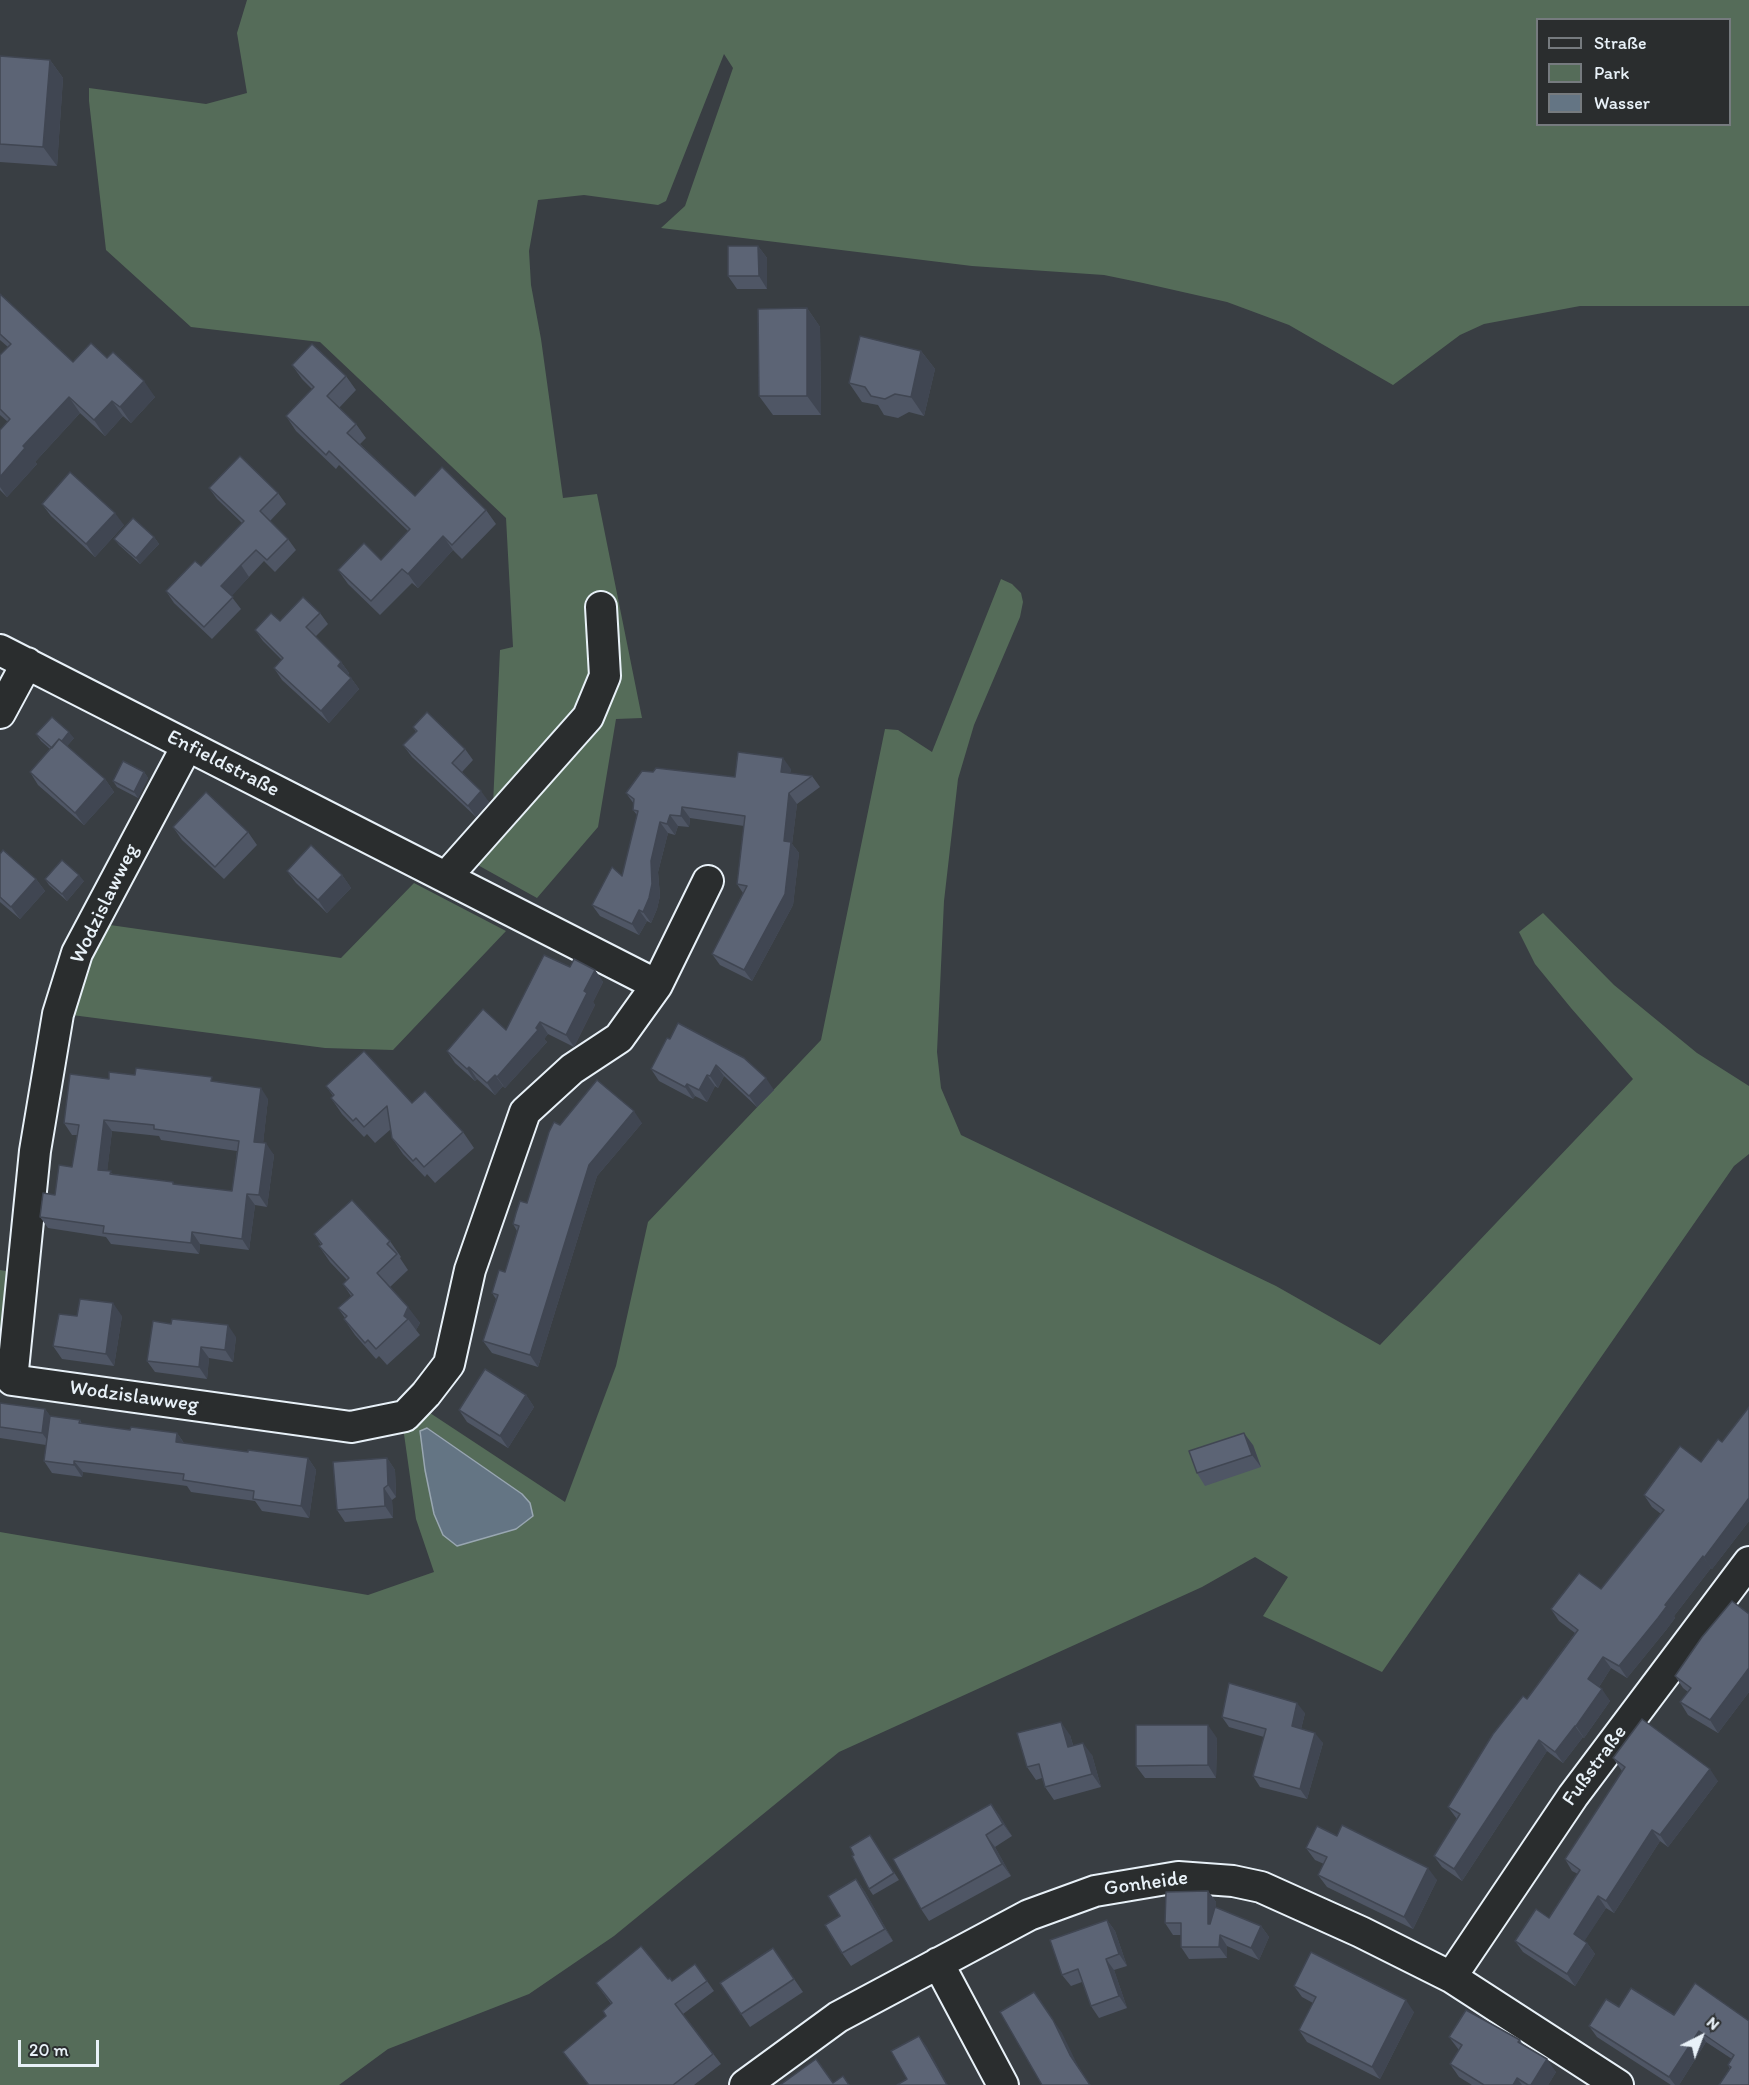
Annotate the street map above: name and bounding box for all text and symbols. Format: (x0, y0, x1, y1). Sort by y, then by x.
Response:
legend (1536, 18, 1731, 126)
text: Straße (1594, 32, 1647, 54)
text: Park (1594, 62, 1629, 84)
text: Wasser (1594, 92, 1650, 114)
street label: Enfieldstraße (163, 725, 283, 803)
street label: Wodzislawweg (65, 840, 145, 968)
street label: Wodzislawweg (68, 1375, 200, 1419)
street label: Fußstraße (1557, 1721, 1633, 1811)
street label: Gonheide (1102, 1866, 1190, 1902)
north arrow (1671, 2007, 1731, 2067)
text: N (1703, 2013, 1724, 2034)
scale bar (21, 2028, 102, 2066)
text: 20 m (29, 2039, 69, 2061)

